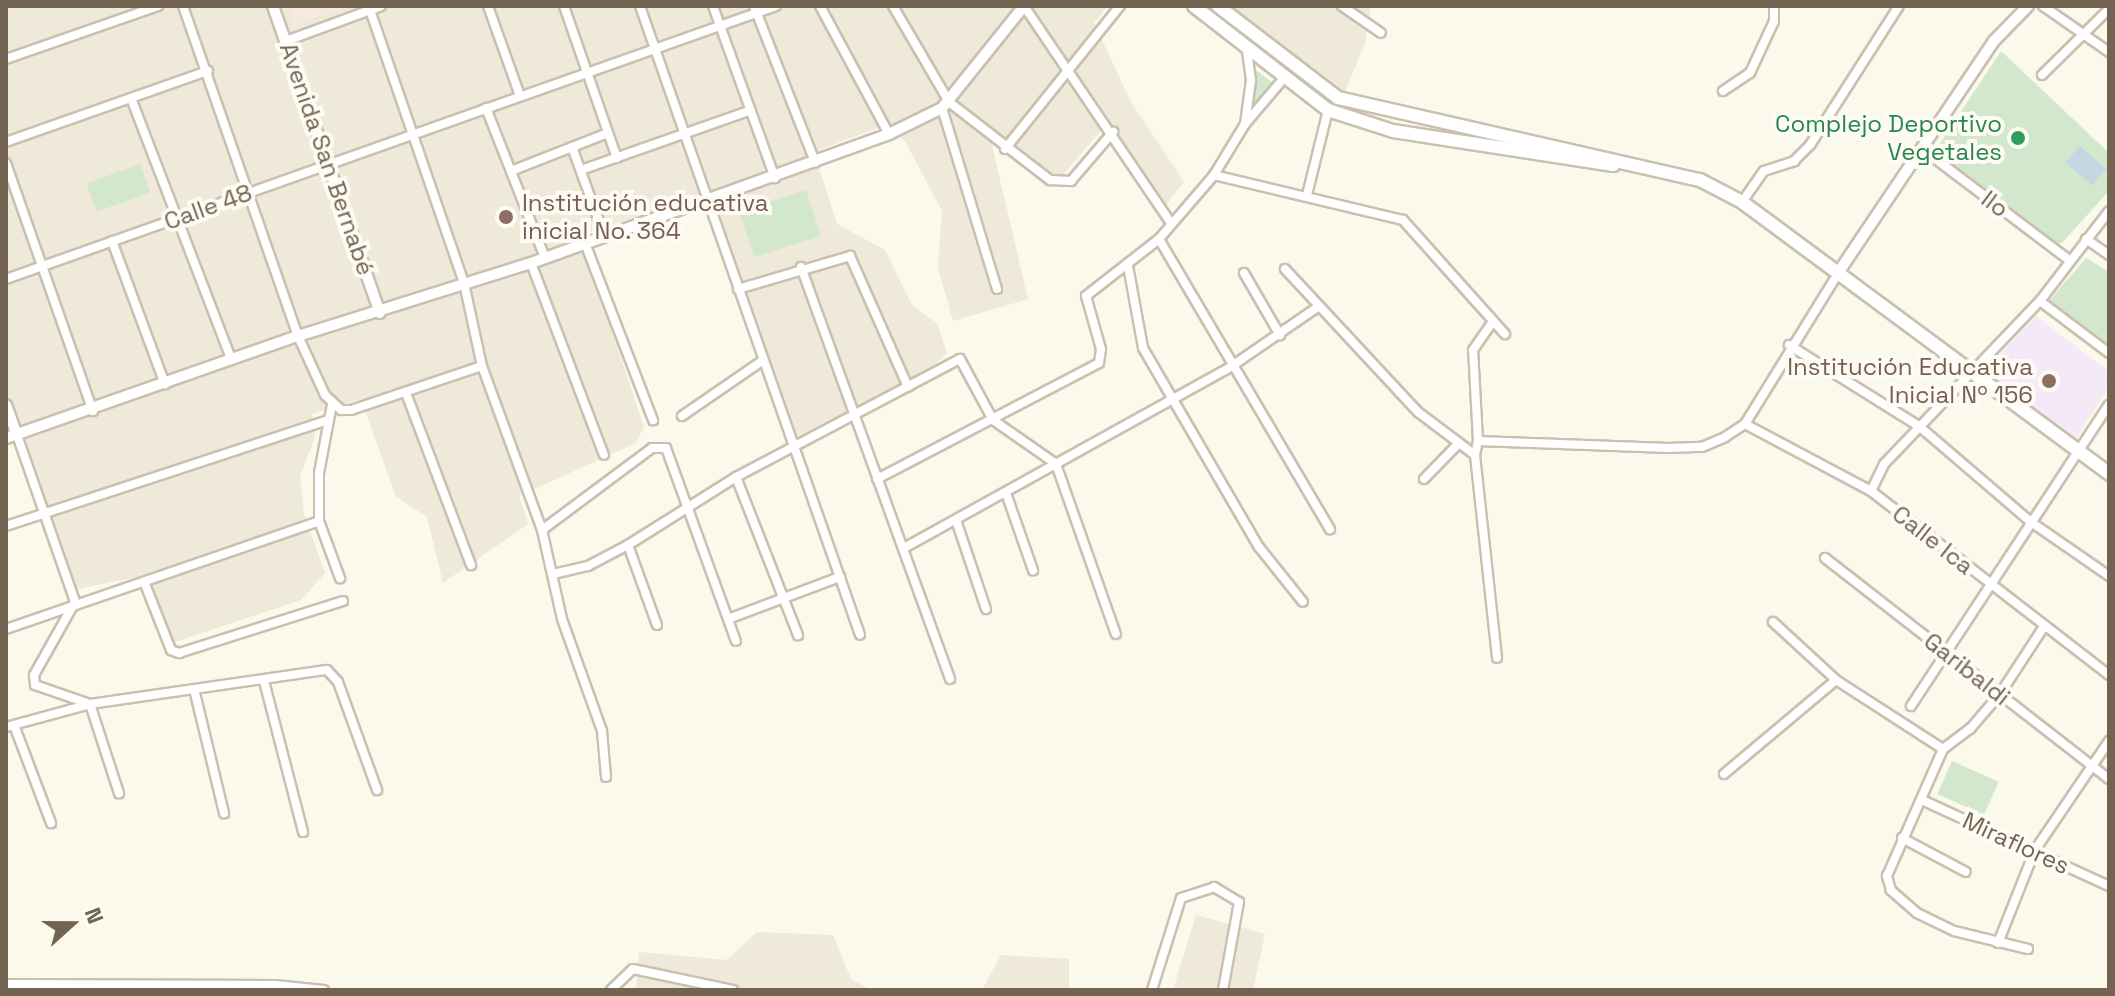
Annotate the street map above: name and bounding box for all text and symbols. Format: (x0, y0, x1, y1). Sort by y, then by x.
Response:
street label: Avenida San Bernabé (274, 39, 380, 279)
place label: Complejo Deportivo Vegetales (1775, 110, 2002, 166)
marker: Complejo Deportivo Vegetales (2009, 129, 2027, 147)
street label: Calle 48 (160, 178, 256, 236)
street label: Ilo (1976, 185, 2014, 223)
place label: Institución educativa inicial No. 364 (522, 189, 769, 245)
marker: Institución educativa inicial No. 364 (497, 208, 515, 226)
place label: Institución Educativa Inicial Nº 156 (1787, 353, 2033, 409)
marker: Institución Educativa Inicial Nº 156 (2040, 372, 2058, 390)
street label: Calle Ica (1887, 499, 1979, 581)
street label: Garibaldi (1918, 627, 2016, 711)
street label: Miraflores (1958, 806, 2074, 880)
north arrow (32, 884, 112, 964)
text: N (79, 903, 110, 927)

